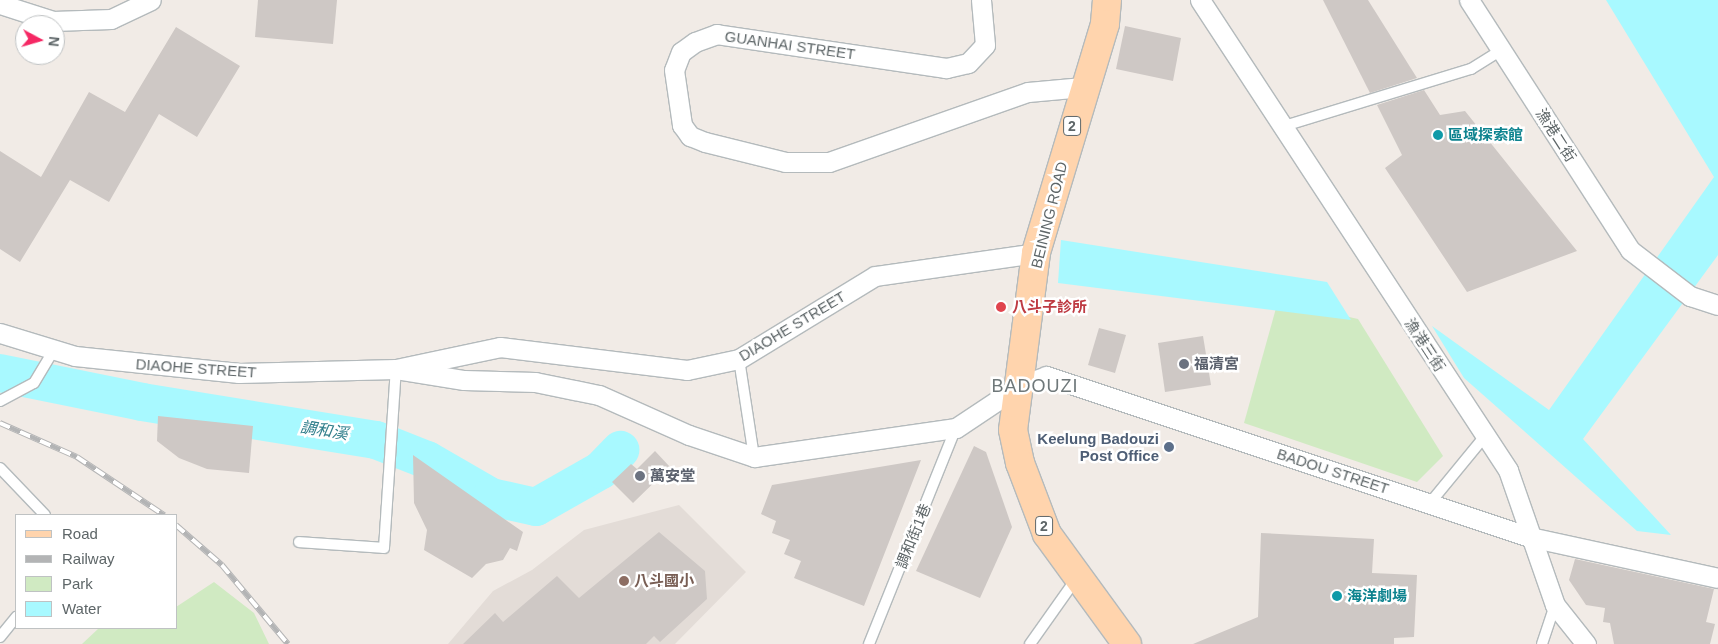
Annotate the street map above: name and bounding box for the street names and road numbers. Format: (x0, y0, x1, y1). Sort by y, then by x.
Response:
street label: GUANHAI STREET (724, 27, 856, 63)
street label: 漁港二街 (1532, 105, 1580, 165)
road number: 2 (1062, 114, 1082, 138)
street label: BEINING ROAD (1027, 160, 1071, 270)
street label: DIAOHE STREET (736, 287, 848, 365)
street label: 漁港三街 (1401, 315, 1449, 375)
street label: DIAOHE STREET (135, 355, 257, 381)
street label: BADOU STREET (1275, 444, 1391, 498)
street label: 調和街1巷 (892, 501, 934, 571)
road number: 2 (1034, 514, 1054, 538)

